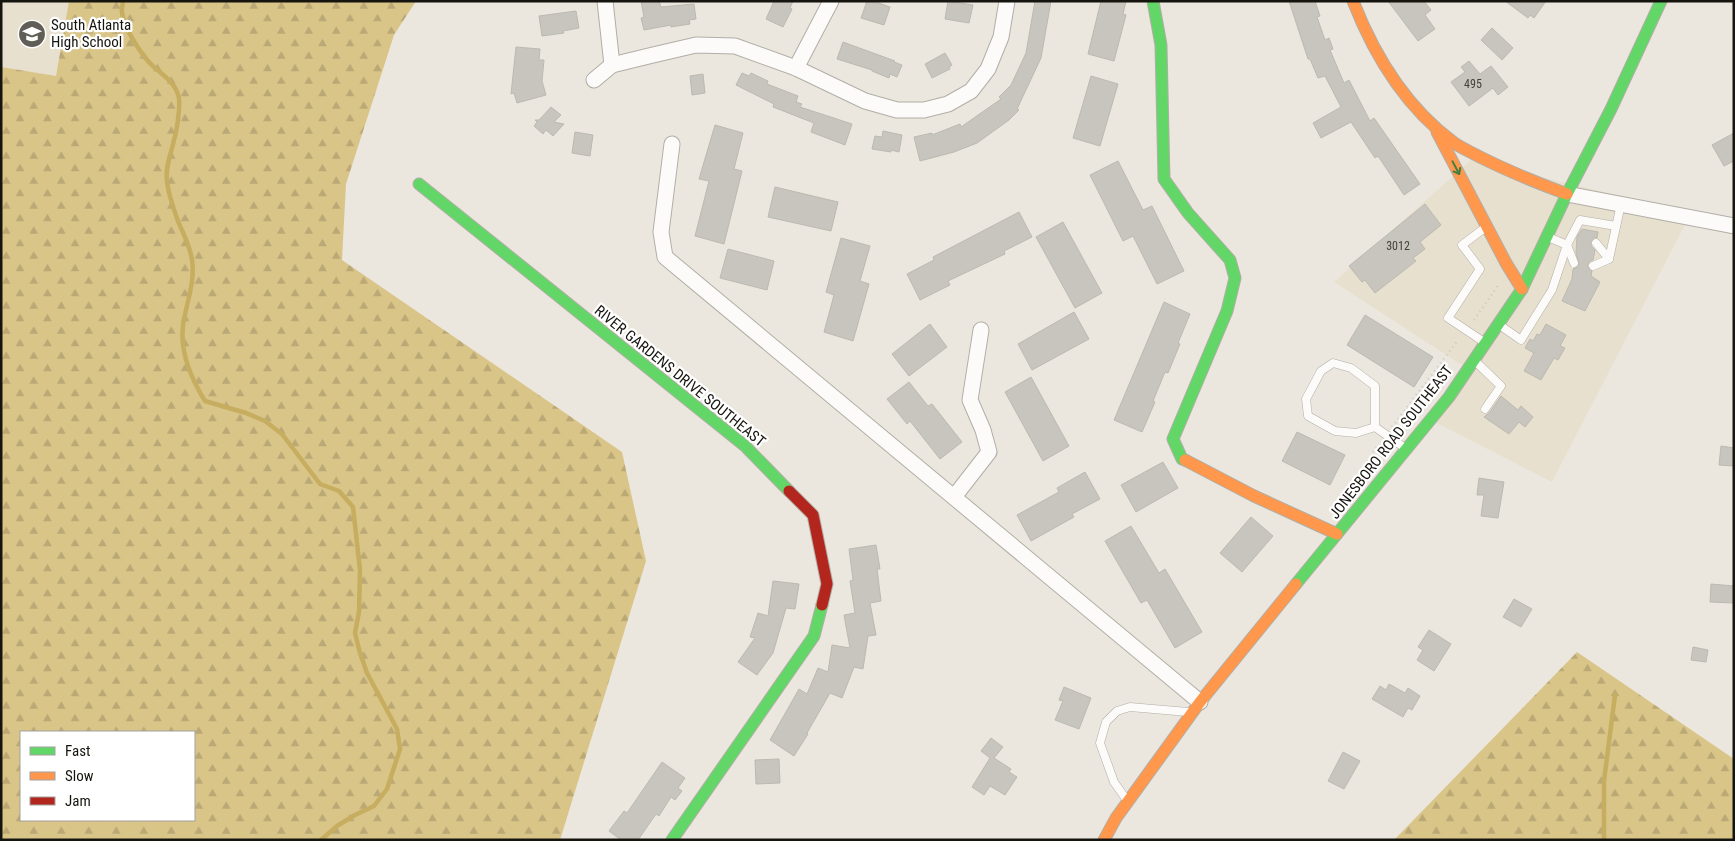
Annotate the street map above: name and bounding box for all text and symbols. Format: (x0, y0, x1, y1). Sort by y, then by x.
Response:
place label: South Atlanta High School (51, 16, 131, 51)
school or university icon: South Atlanta High School (17, 19, 47, 49)
house number: 495 (1464, 77, 1482, 91)
one-way arrow (1452, 160, 1461, 175)
house number: 3012 (1386, 239, 1410, 253)
street label: RIVER GARDENS DRIVE SOUTHEAST (591, 301, 769, 451)
street label: JONESBORO ROAD SOUTHEAST (1325, 361, 1457, 522)
legend (20, 731, 195, 821)
text: Fast (65, 742, 90, 760)
text: Slow (65, 767, 94, 785)
text: Jam (65, 792, 91, 810)

